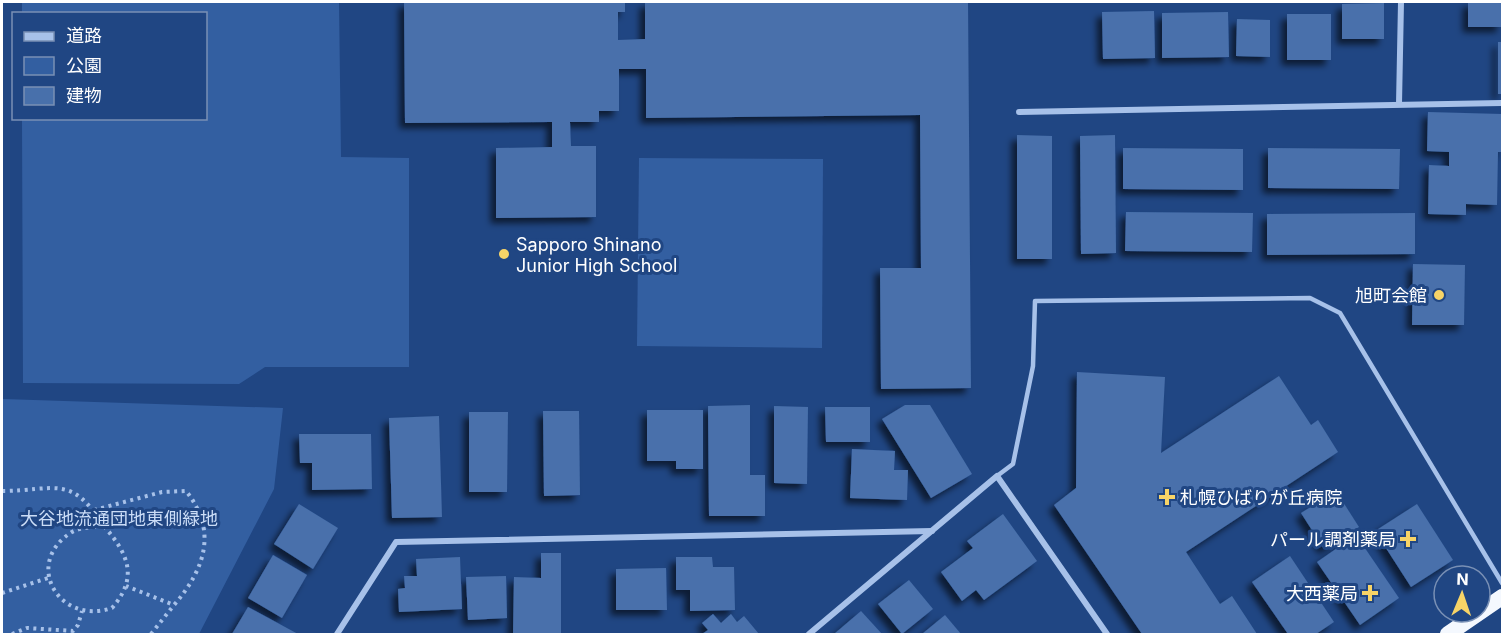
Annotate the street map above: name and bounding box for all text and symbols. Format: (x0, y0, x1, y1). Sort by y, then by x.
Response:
legend (12, 12, 207, 120)
text: 道路 (66, 25, 102, 46)
text: 公園 (66, 55, 102, 76)
text: 建物 (66, 85, 102, 106)
place label: Sapporo Shinano Junior High School (516, 234, 677, 276)
marker: Sapporo Shinano Junior High School (497, 247, 511, 261)
place label: 旭町会館 (1355, 285, 1427, 306)
marker: 旭町会館 (1432, 288, 1446, 302)
place label: 札幌ひばりが丘病院 (1180, 487, 1342, 508)
marker: 札幌ひばりが丘病院 (1158, 488, 1176, 506)
park label: 大谷地流通団地東側緑地 (20, 508, 218, 529)
place label: パール調剤薬局 (1270, 529, 1396, 550)
marker: パール調剤薬局 (1401, 532, 1415, 546)
north arrow (1432, 564, 1492, 624)
text: N (1456, 569, 1469, 589)
place label: 大西薬局 (1286, 583, 1358, 604)
marker: 大西薬局 (1363, 586, 1377, 600)

